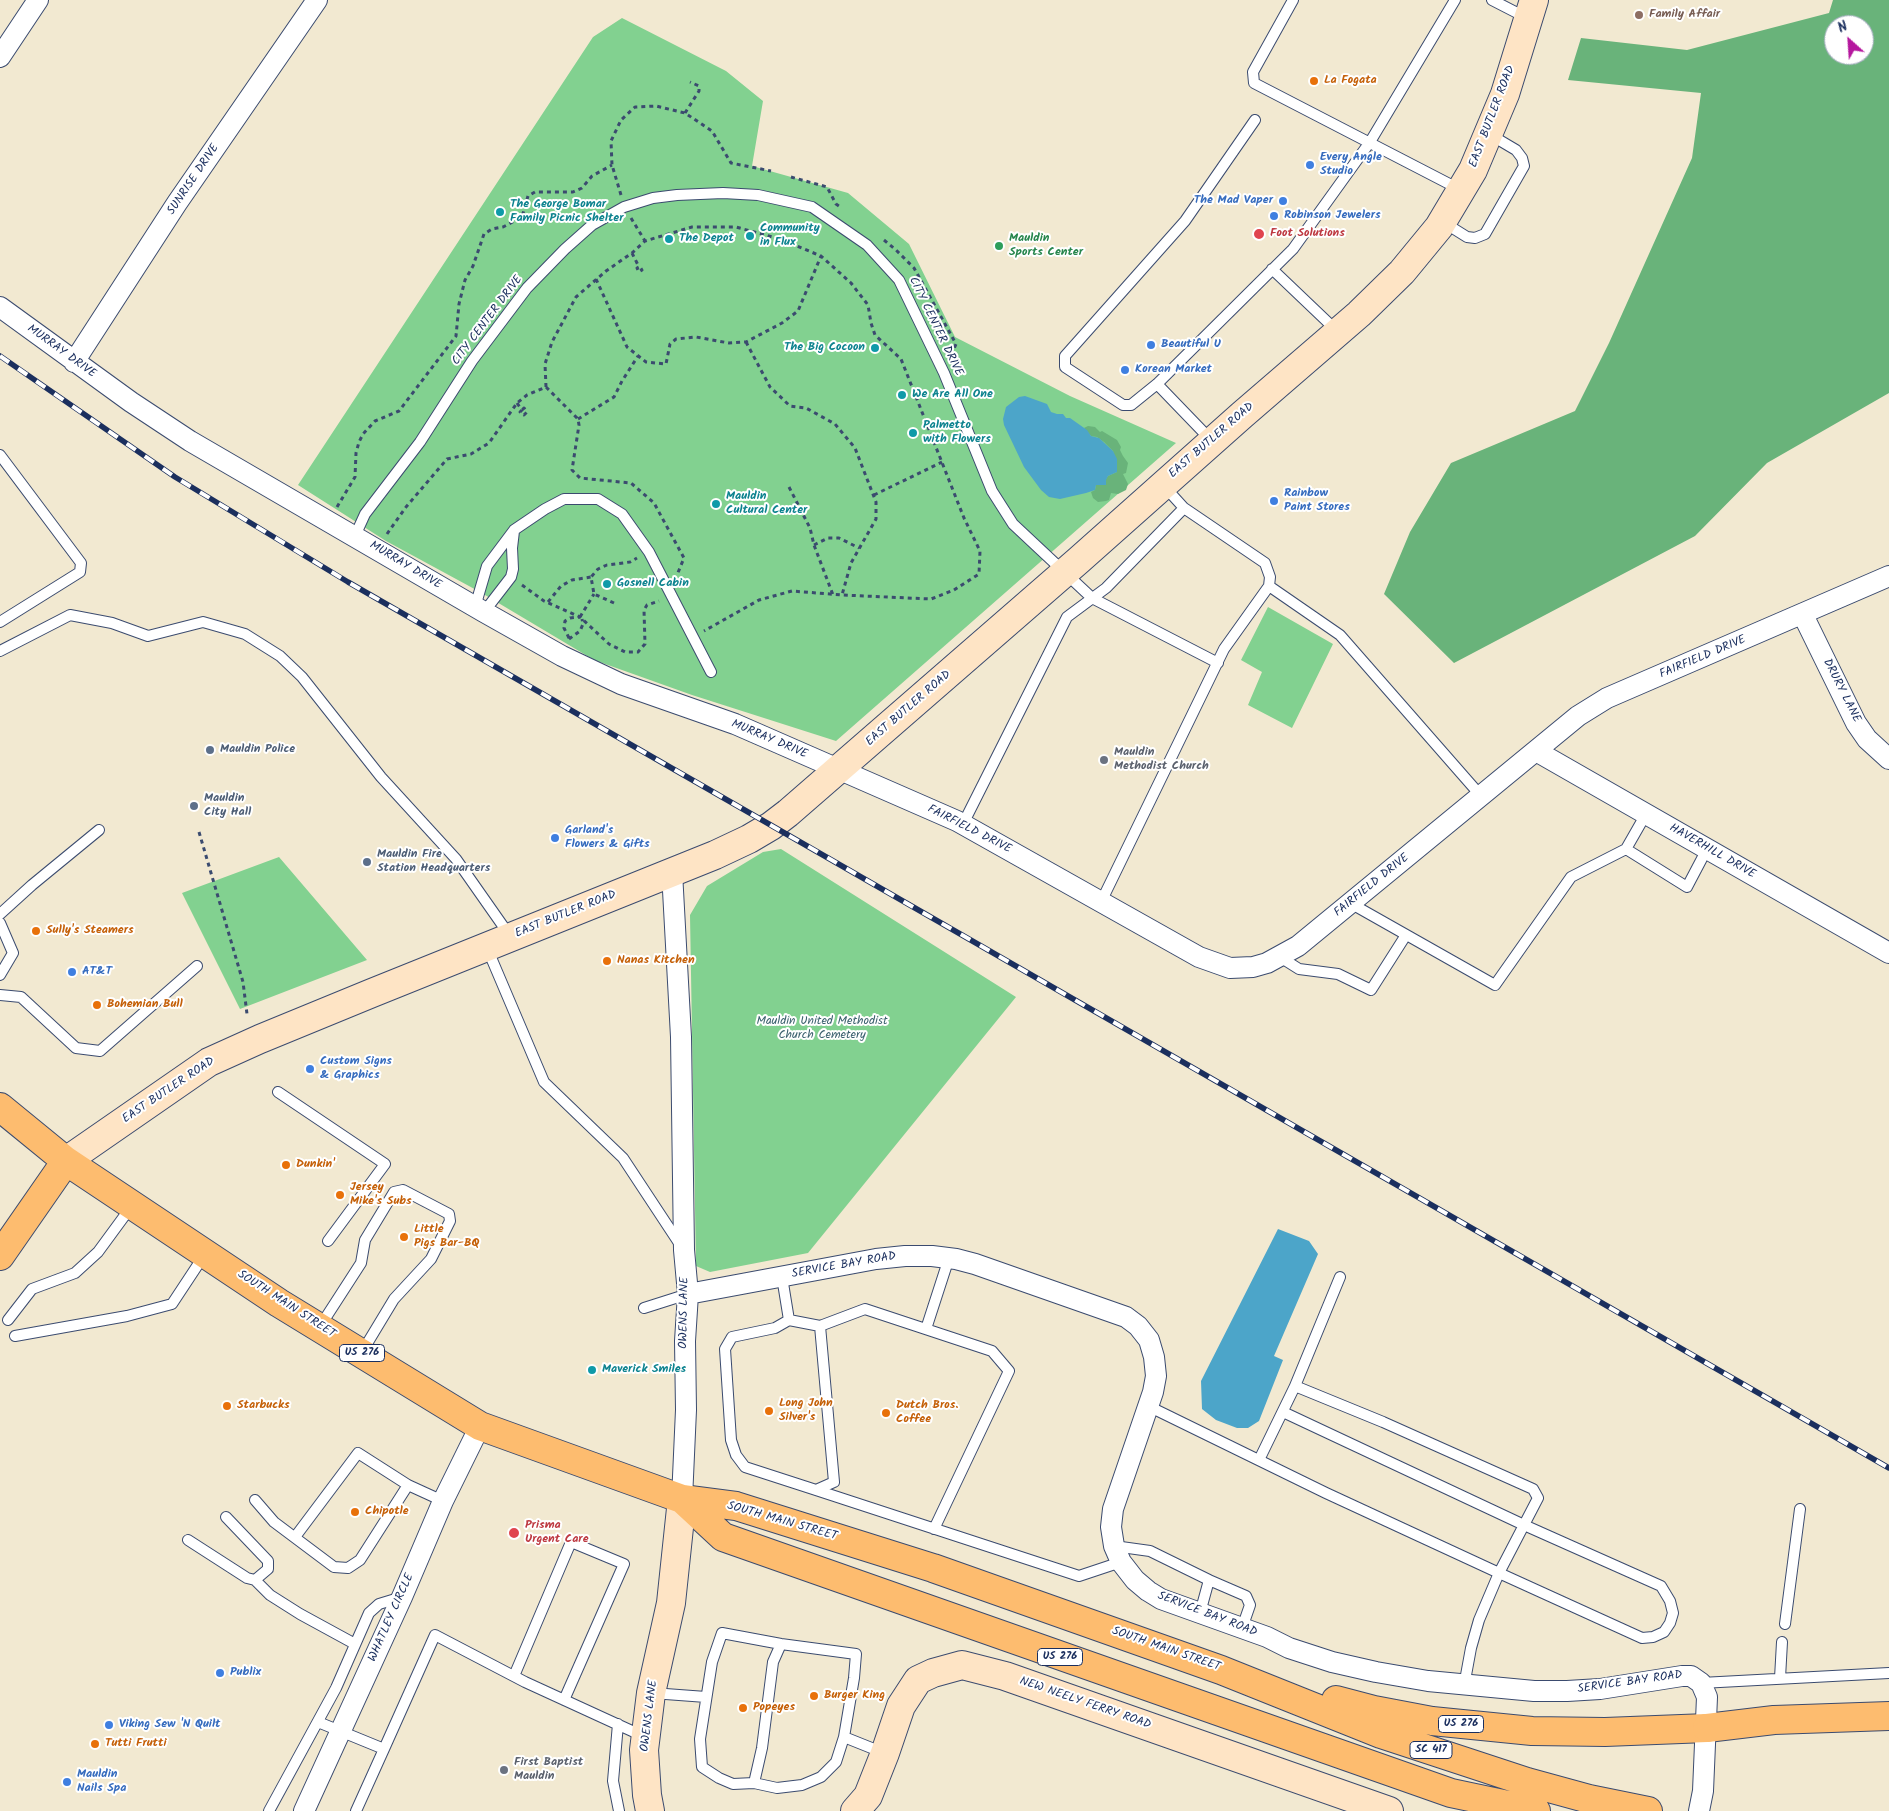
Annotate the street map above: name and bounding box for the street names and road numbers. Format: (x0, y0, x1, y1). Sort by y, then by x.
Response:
street label: EAST BUTLER ROAD (1467, 64, 1519, 170)
street label: SUNRISE DRIVE (165, 142, 223, 218)
street label: CITY CENTER DRIVE (450, 273, 526, 369)
street label: CITY CENTER DRIVE (905, 275, 965, 379)
street label: MURRAY DRIVE (24, 322, 98, 382)
street label: EAST BUTLER ROAD (1167, 400, 1257, 482)
street label: MURRAY DRIVE (366, 539, 444, 593)
street label: FAIRFIELD DRIVE (1658, 633, 1748, 683)
street label: DRURY LANE (1819, 657, 1863, 725)
street label: EAST BUTLER ROAD (864, 668, 954, 750)
street label: MURRAY DRIVE (729, 717, 809, 763)
street label: FAIRFIELD DRIVE (925, 803, 1013, 857)
street label: HAVERHILL DRIVE (1666, 821, 1758, 883)
street label: FAIRFIELD DRIVE (1332, 851, 1412, 921)
street label: EAST BUTLER ROAD (513, 888, 619, 942)
street label: EAST BUTLER ROAD (120, 1055, 218, 1127)
street label: SERVICE BAY ROAD (791, 1250, 897, 1282)
street label: SOUTH MAIN STREET (234, 1268, 338, 1342)
street label: OWENS LANE (677, 1277, 693, 1349)
road number: US 276 (340, 1345, 384, 1362)
street label: SOUTH MAIN STREET (725, 1499, 839, 1545)
street label: WHATLEY CIRCLE (366, 1572, 418, 1664)
street label: SERVICE BAY ROAD (1155, 1589, 1259, 1641)
street label: SOUTH MAIN STREET (1110, 1625, 1222, 1675)
road number: US 276 (1038, 1648, 1082, 1665)
street label: SERVICE BAY ROAD (1577, 1669, 1683, 1697)
street label: NEW NEELY FERRY ROAD (1017, 1675, 1153, 1733)
street label: OWENS LANE (638, 1679, 662, 1753)
road number: US 276 (1438, 1716, 1484, 1732)
road number: SC 417 (1410, 1742, 1452, 1758)

